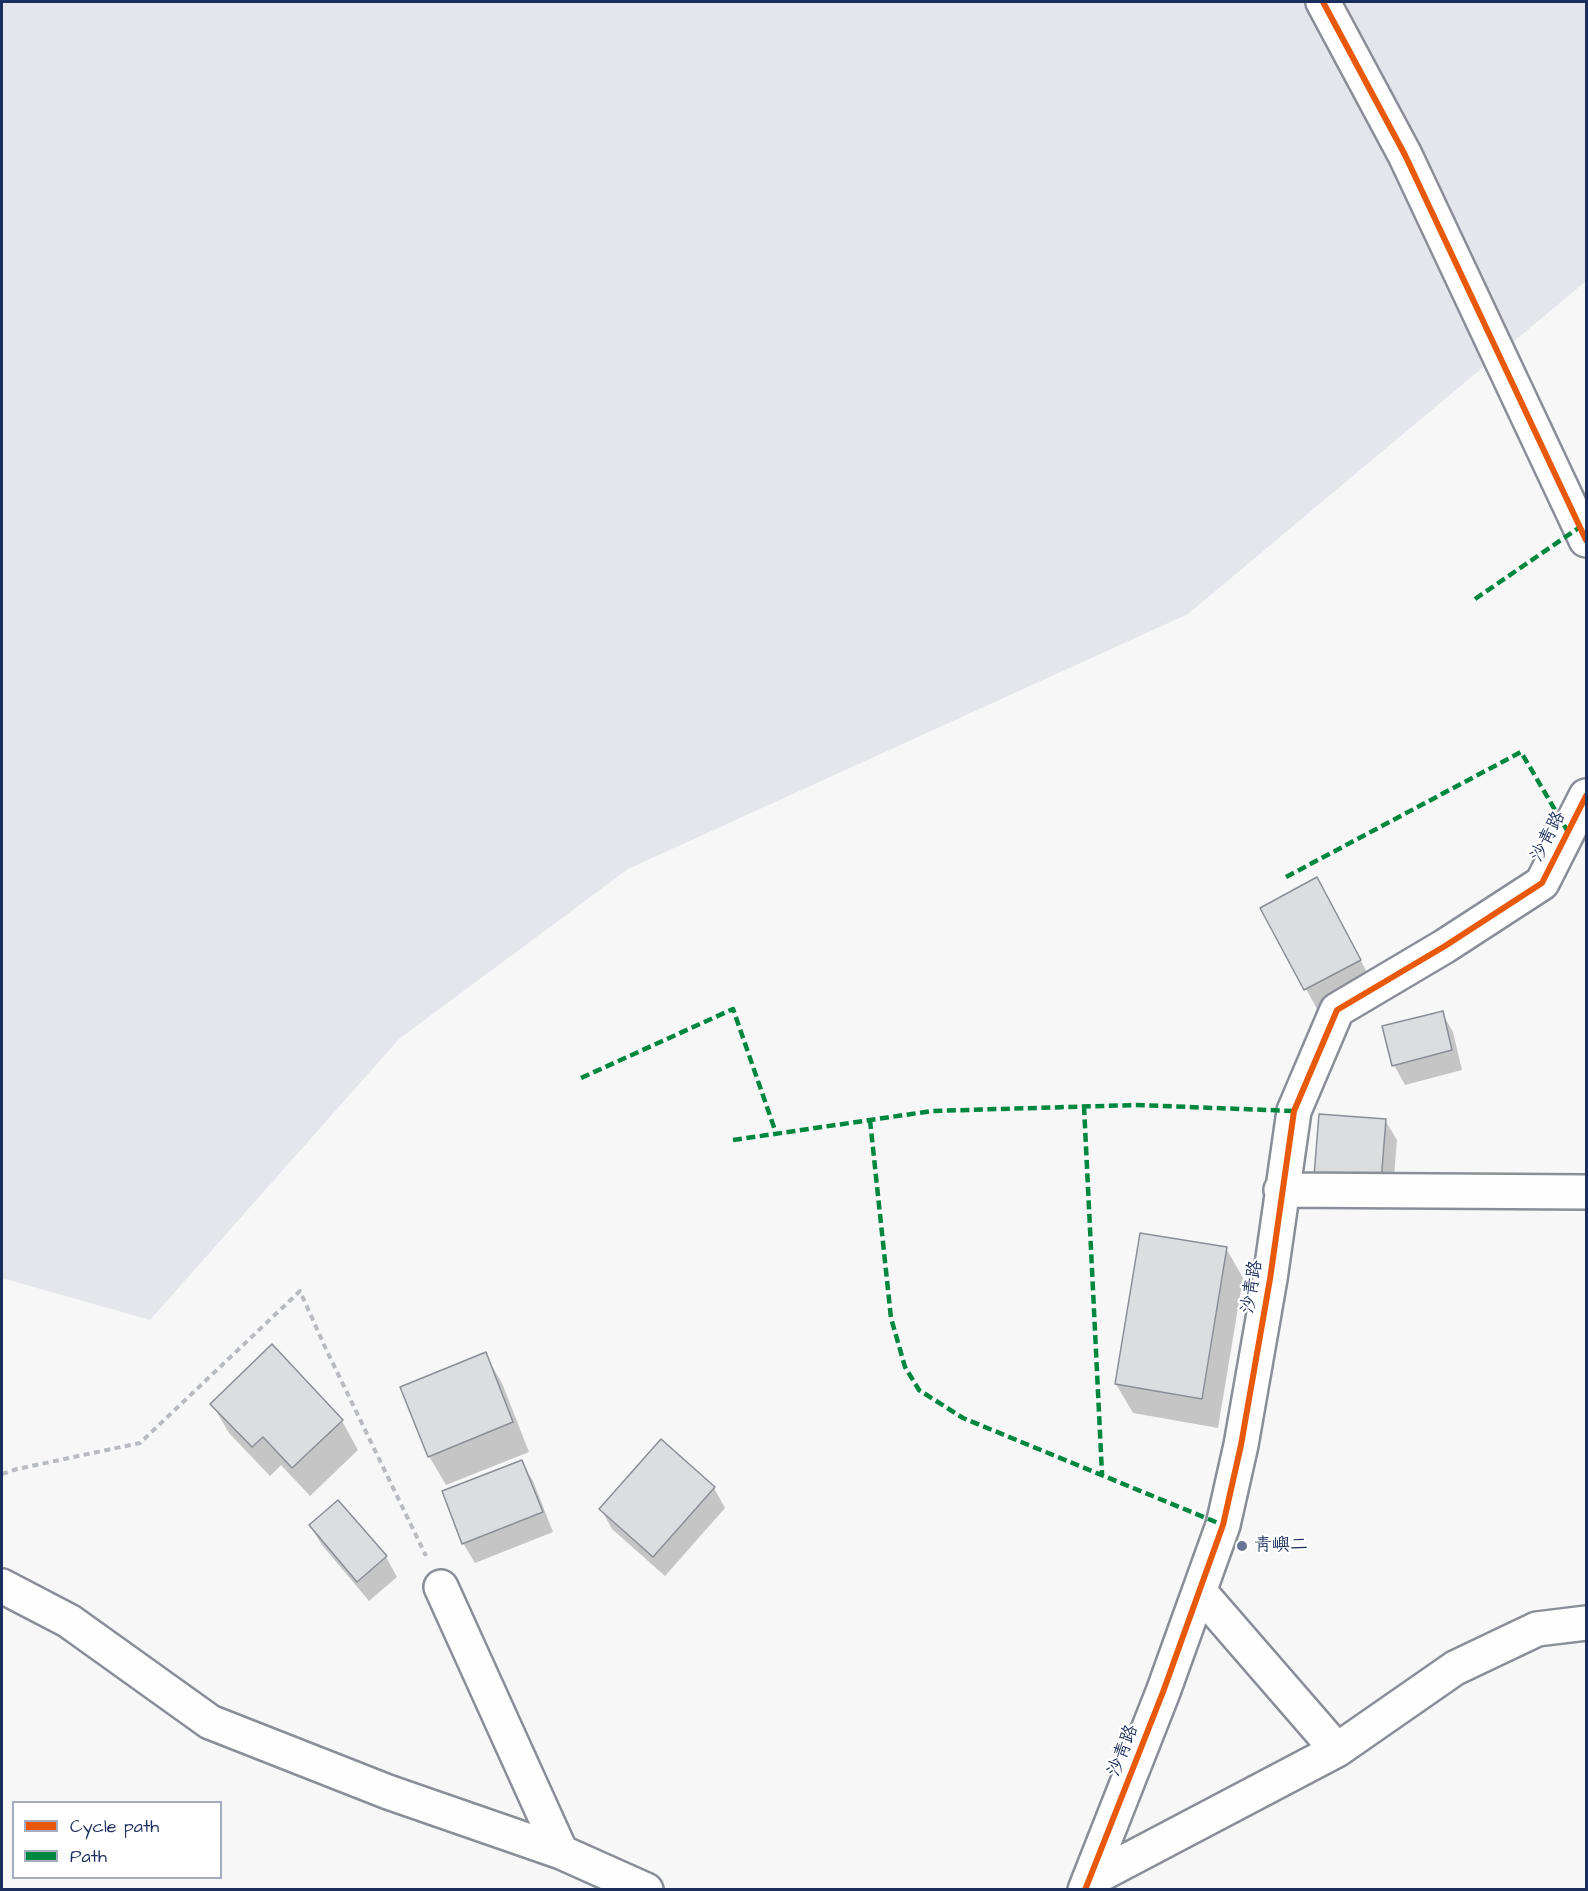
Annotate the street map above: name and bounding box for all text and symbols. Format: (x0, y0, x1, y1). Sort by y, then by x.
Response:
street label: 沙青路 (1527, 808, 1571, 866)
street label: 沙青路 (1238, 1259, 1268, 1315)
place label: 青嶼二 (1254, 1535, 1308, 1557)
marker: 青嶼二 (1235, 1539, 1249, 1553)
street label: 沙青路 (1104, 1722, 1144, 1780)
legend (12, 1801, 222, 1879)
text: Cycle path (70, 1814, 159, 1839)
text: Path (70, 1844, 107, 1869)

